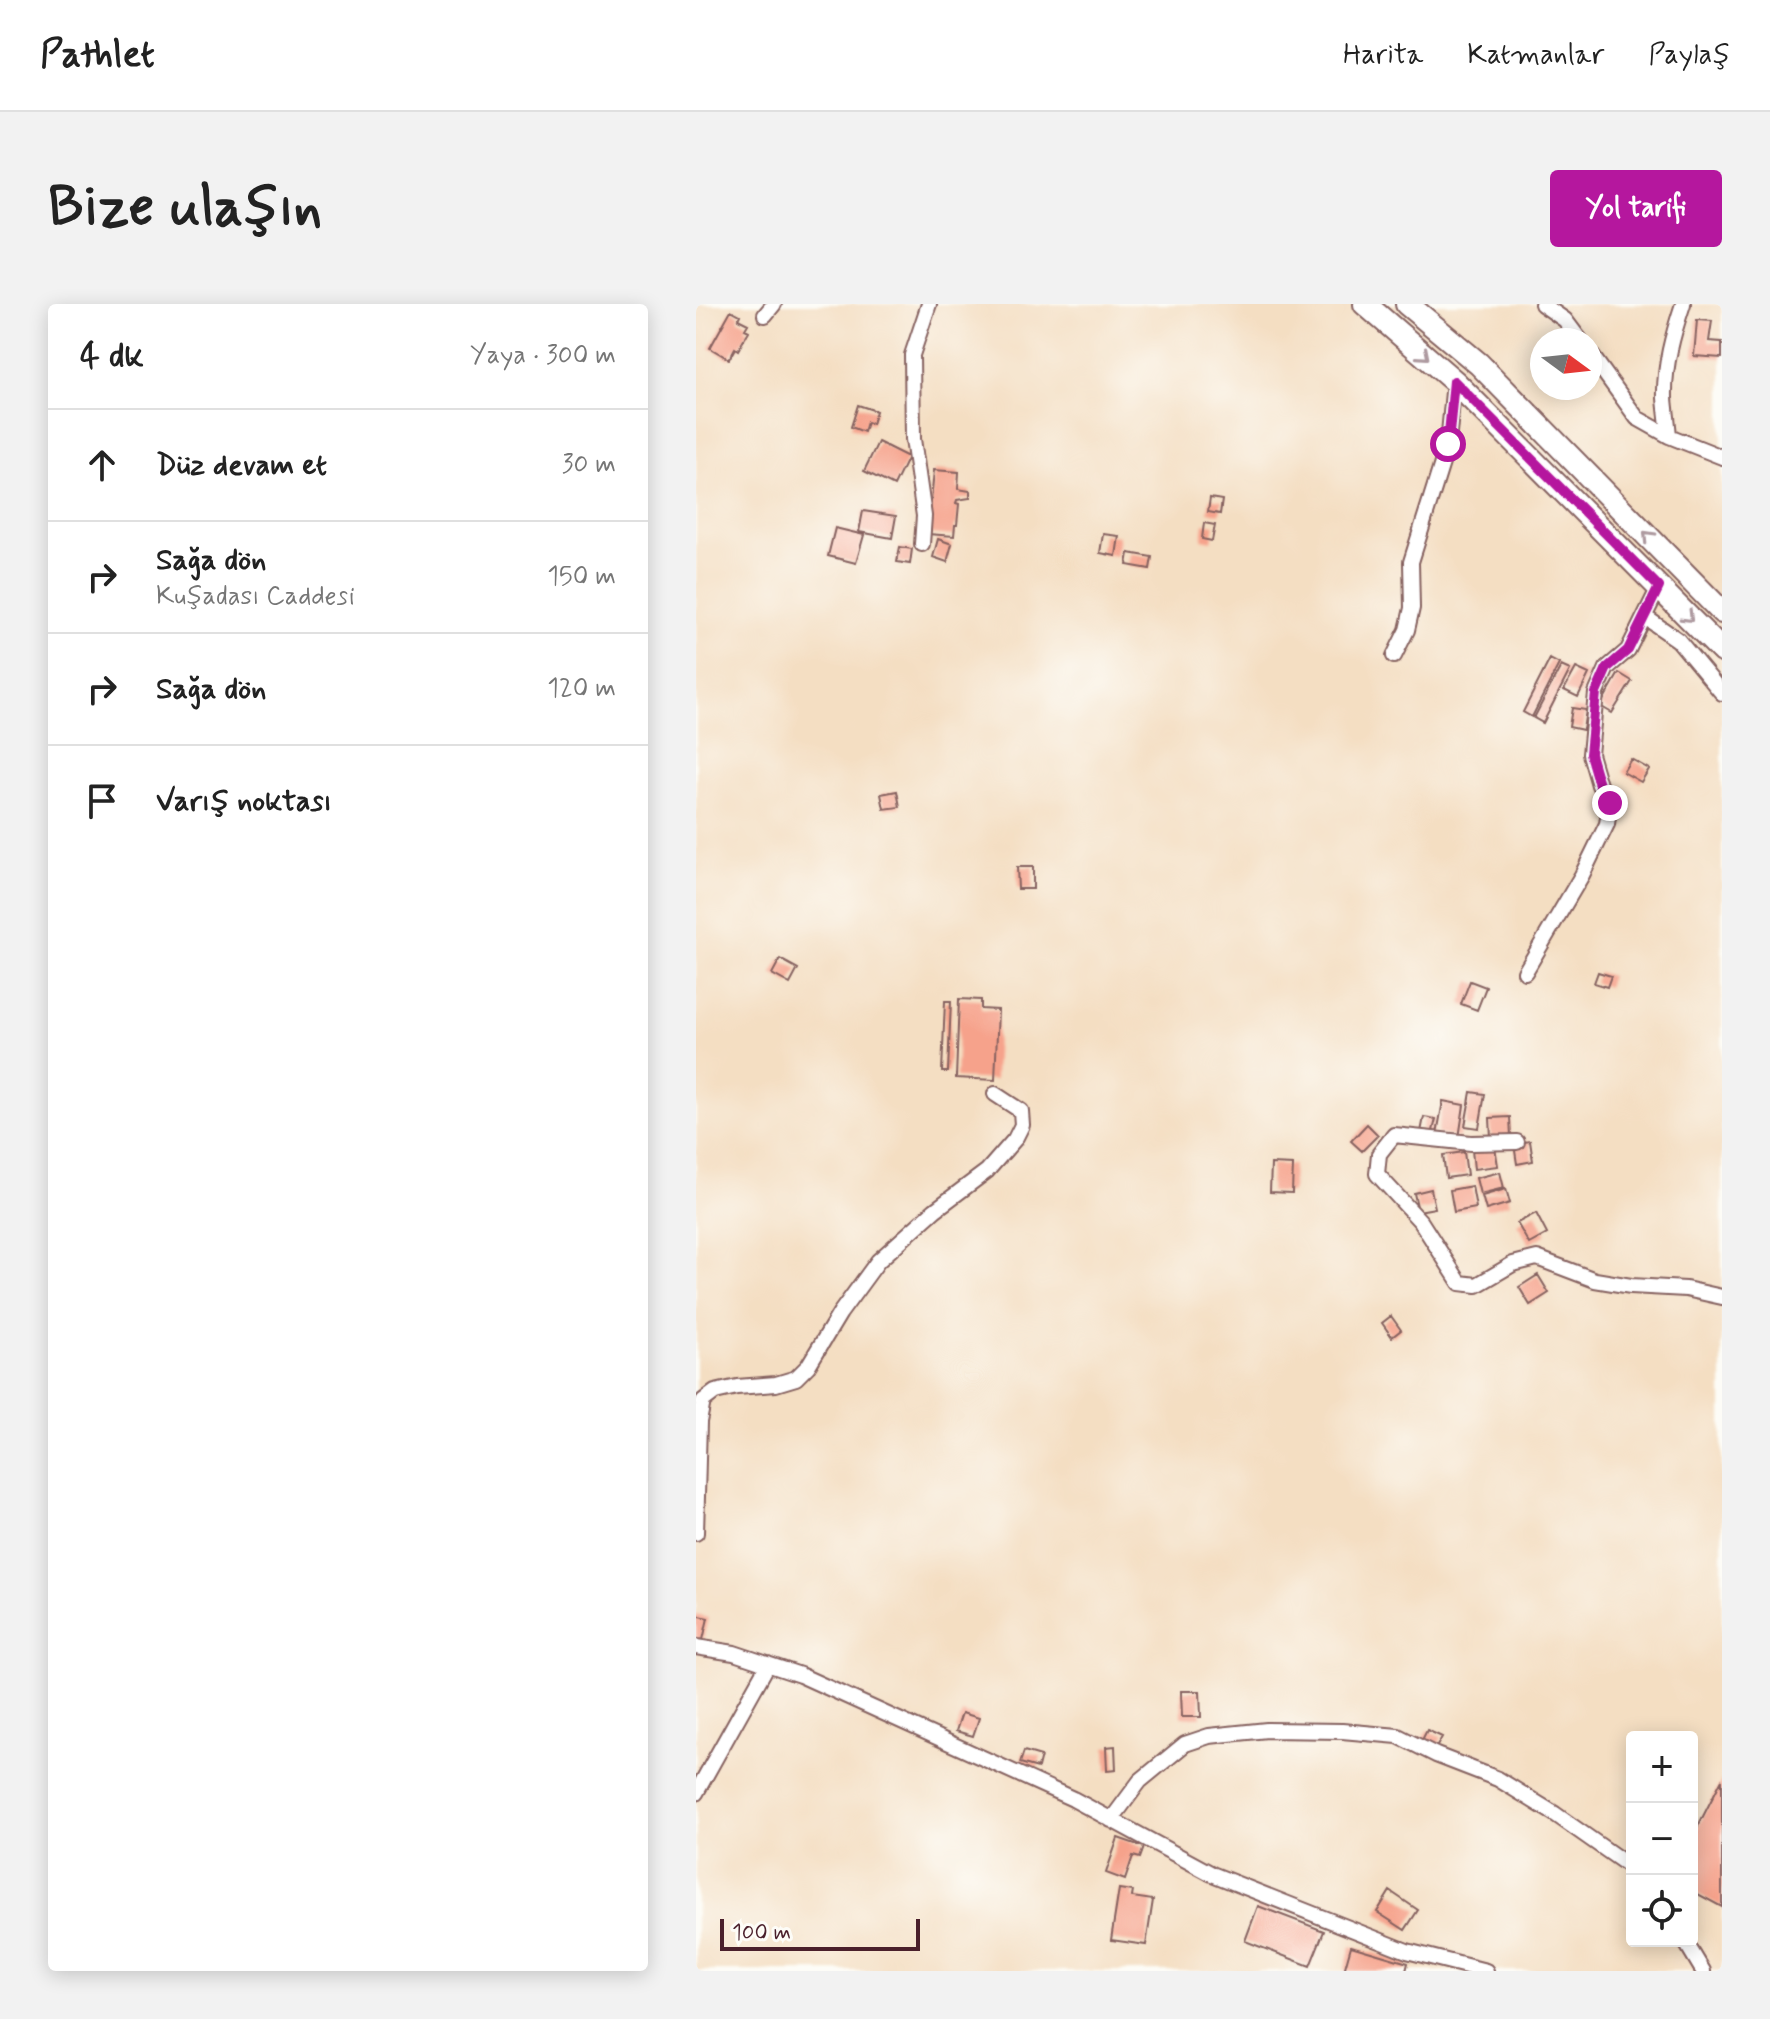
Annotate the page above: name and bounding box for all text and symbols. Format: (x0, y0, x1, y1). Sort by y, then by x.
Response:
text: Pathlet (40, 31, 155, 80)
text: Harita (1343, 37, 1423, 74)
text: Katmanlar (1467, 37, 1604, 74)
text: Paylaş (1648, 37, 1730, 74)
button: Yol tarifi (1550, 170, 1722, 247)
text: Bize ulaşın (48, 172, 322, 245)
north arrow (1530, 328, 1602, 400)
text: 4 dk (80, 334, 144, 379)
text: Yaya · 300 m (470, 339, 616, 373)
one-way arrow (1415, 345, 1430, 360)
route start (1430, 426, 1466, 462)
icon: ahead (80, 443, 124, 487)
text: Düz devam et (156, 446, 327, 485)
text: 30 m (562, 448, 616, 482)
one-way arrow (1643, 531, 1657, 545)
text: Sağa dön (156, 541, 266, 580)
icon: right (80, 555, 124, 599)
text: 150 m (547, 560, 616, 594)
text: Kuşadası Caddesi (156, 580, 355, 614)
one-way arrow (1679, 608, 1693, 622)
icon: right (80, 667, 124, 711)
text: Sağa dön (156, 670, 266, 709)
text: 120 m (547, 672, 616, 706)
icon: arrive (80, 779, 124, 823)
text: Varış noktası (156, 782, 332, 821)
route end (1592, 785, 1628, 821)
map controls (1626, 1731, 1698, 1947)
button: + (1626, 1731, 1698, 1803)
button: − (1626, 1803, 1698, 1875)
button: locate (1626, 1875, 1698, 1947)
scale bar (720, 1915, 920, 1951)
text: 100 m (732, 1919, 791, 1947)

